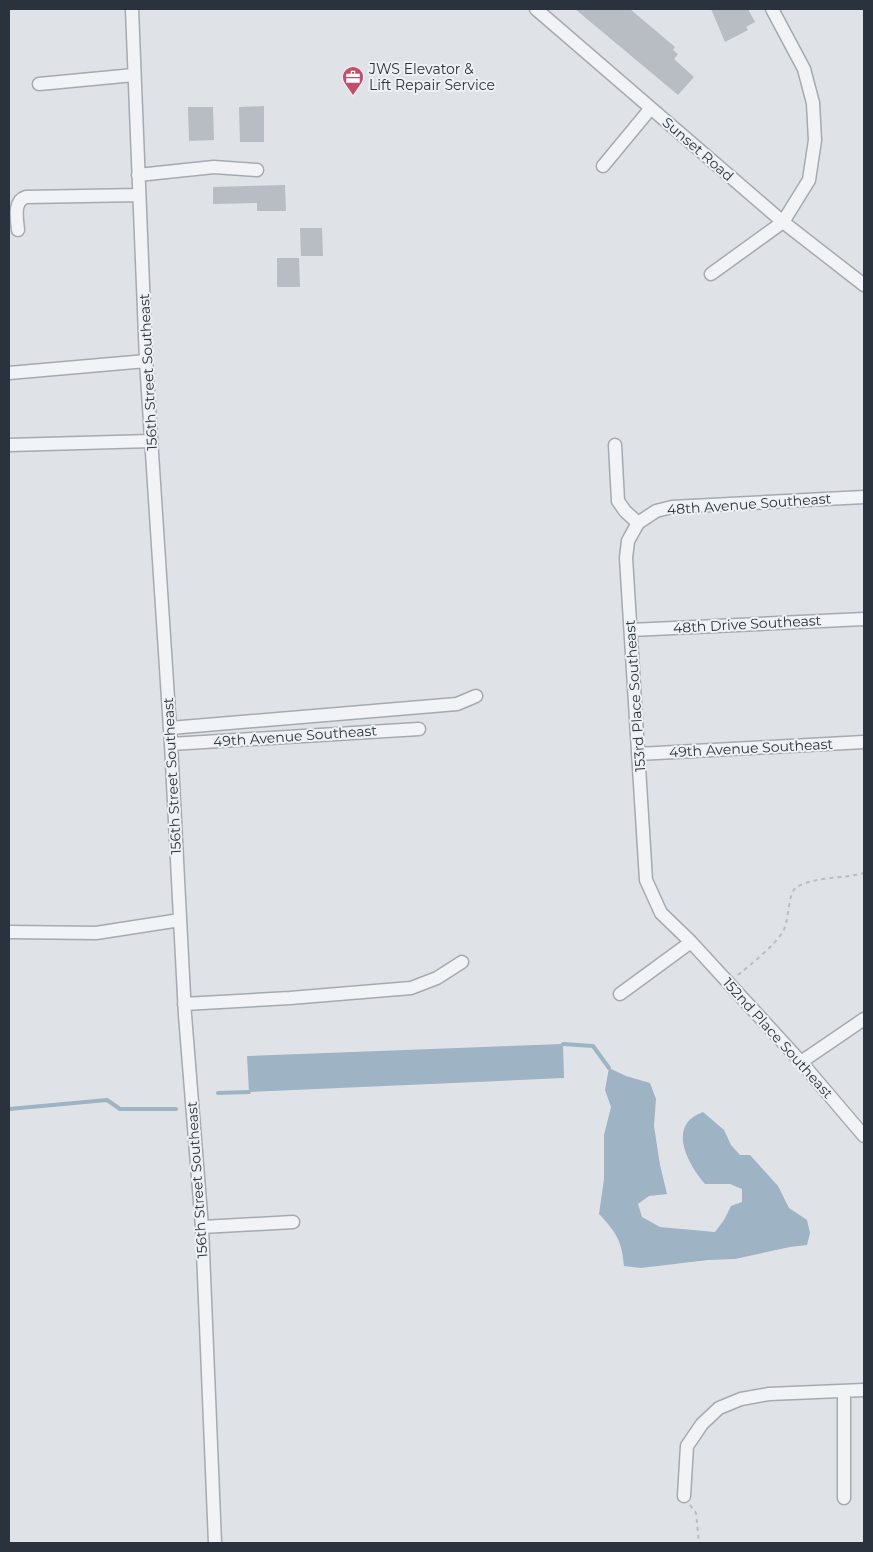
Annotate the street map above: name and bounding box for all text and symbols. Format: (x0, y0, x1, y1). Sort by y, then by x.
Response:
place label: JWS Elevator & Lift Repair Service (368, 60, 495, 94)
office icon: JWS Elevator & Lift Repair Service (341, 65, 365, 96)
street label: Sunset Road (659, 113, 737, 185)
street label: 156th Street Southeast (135, 293, 161, 451)
street label: 48th Avenue Southeast (666, 489, 832, 519)
street label: 48th Drive Southeast (672, 611, 822, 637)
street label: 153rd Place Southeast (621, 619, 649, 773)
street label: 156th Street Southeast (159, 697, 185, 855)
street label: 49th Avenue Southeast (213, 721, 378, 751)
street label: 49th Avenue Southeast (669, 735, 834, 761)
street label: 152nd Place Southeast (719, 974, 837, 1102)
street label: 156th Street Southeast (183, 1101, 211, 1259)

